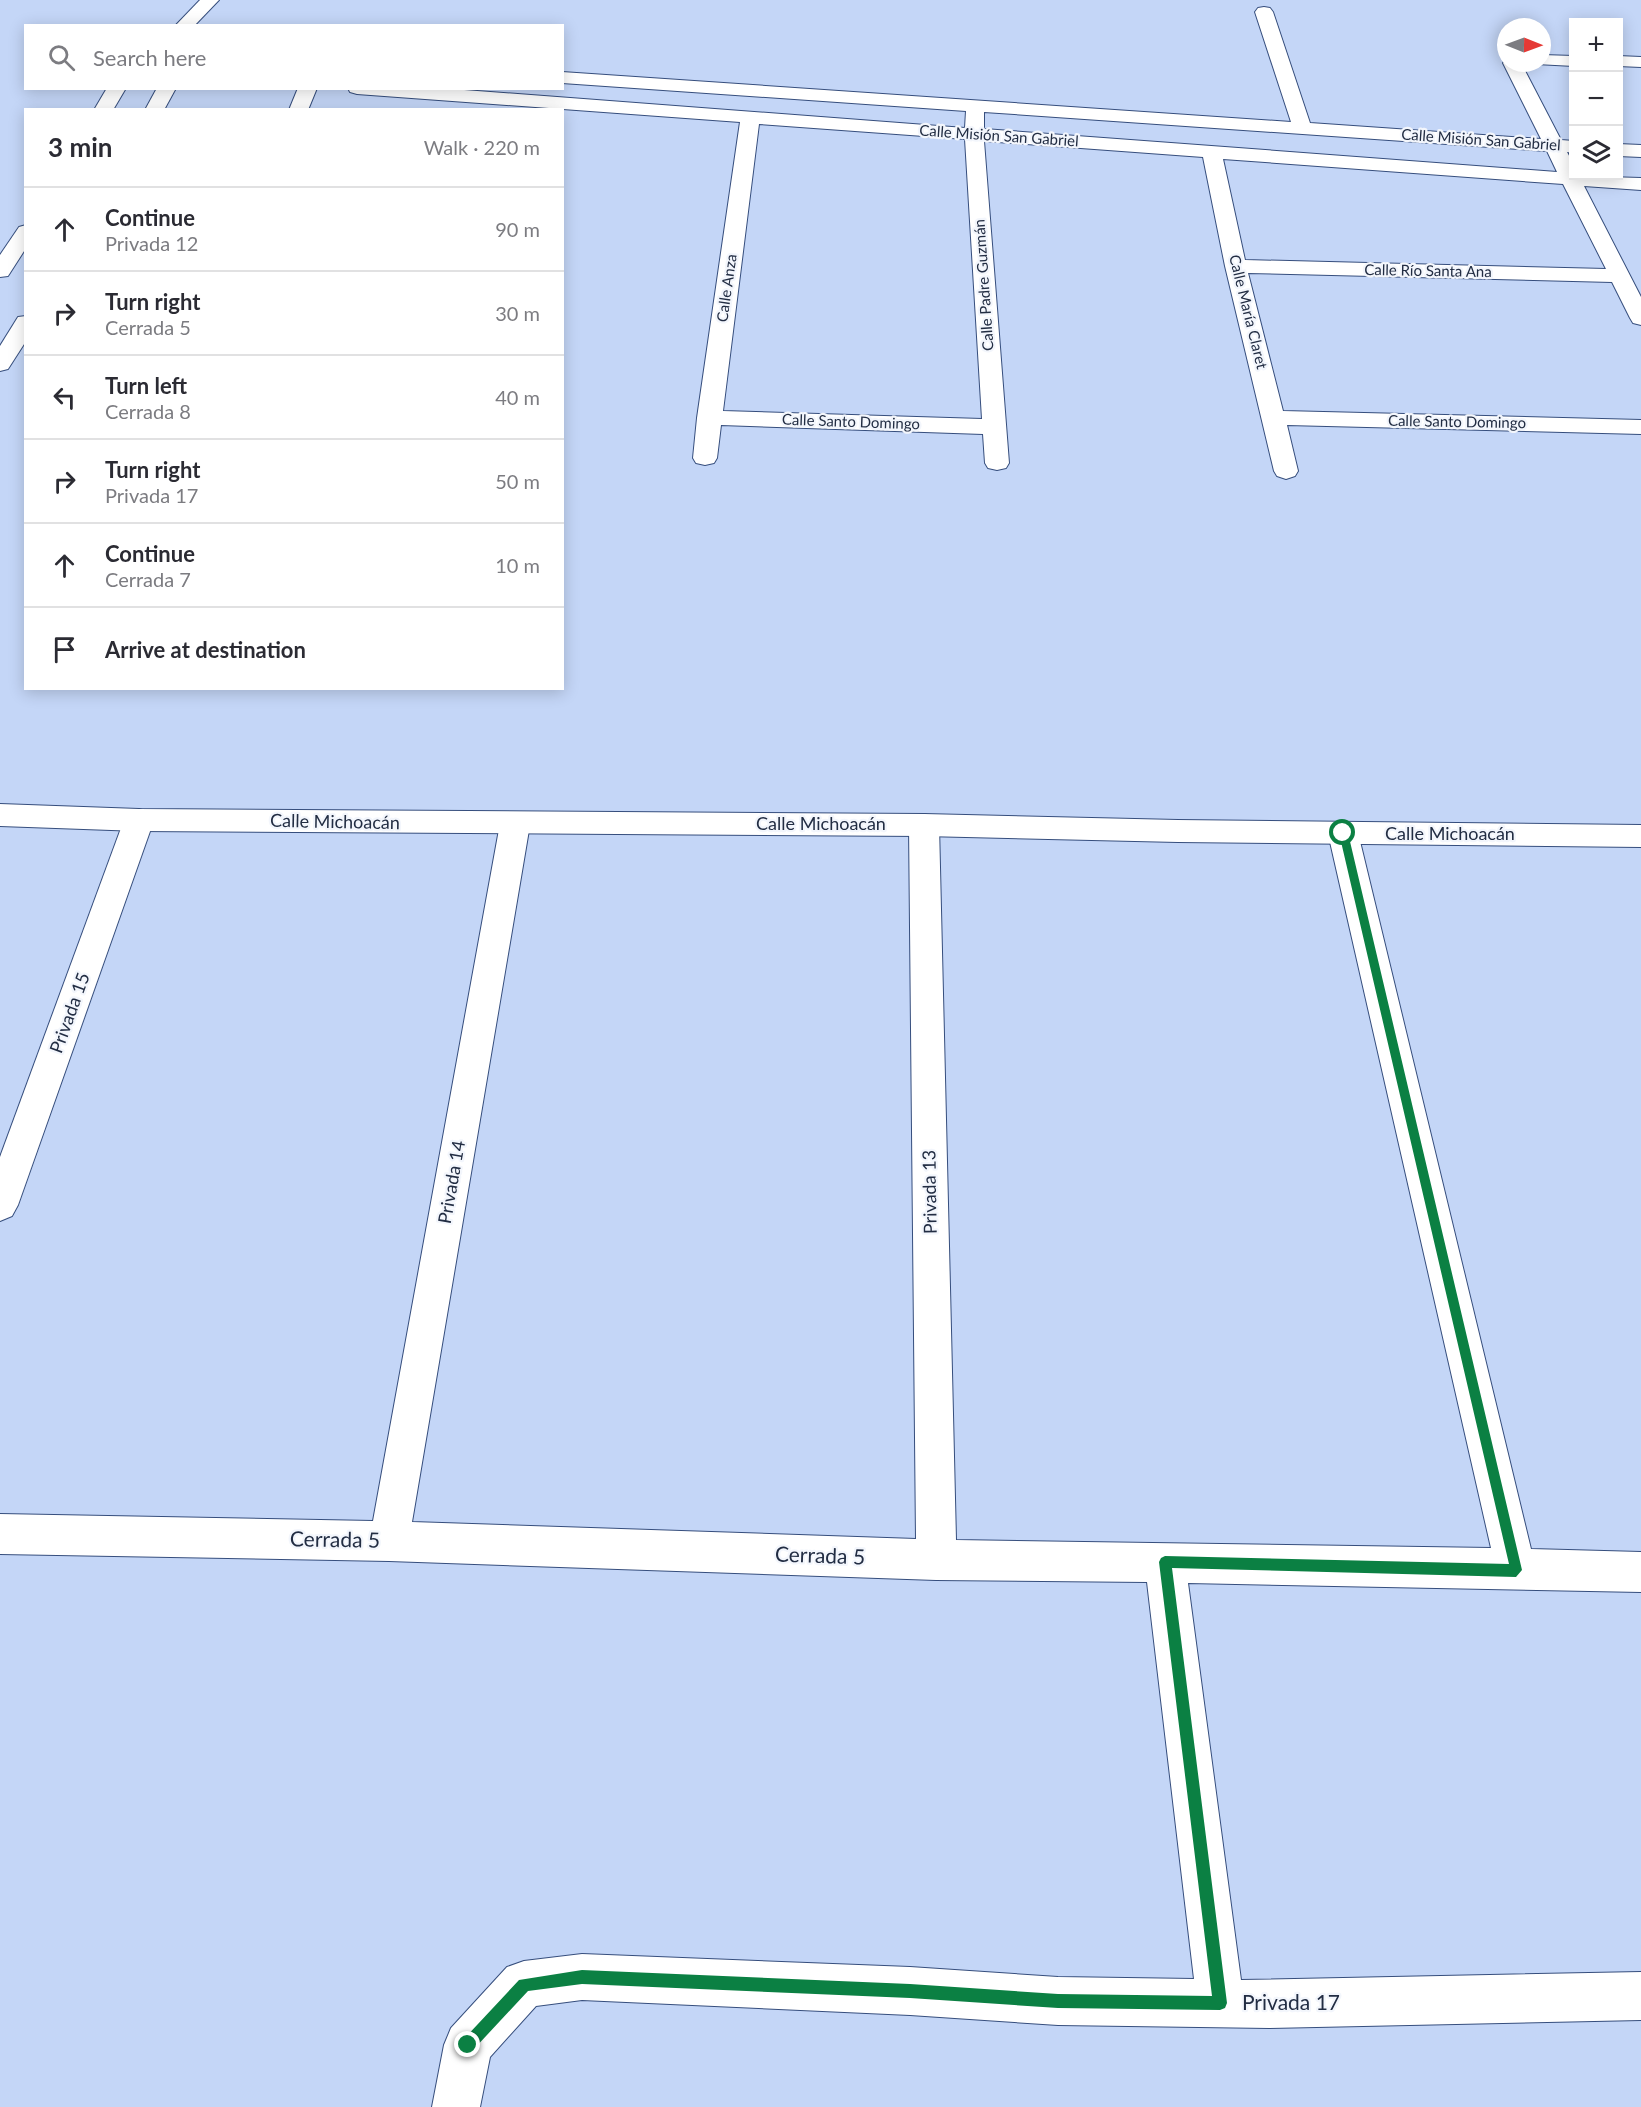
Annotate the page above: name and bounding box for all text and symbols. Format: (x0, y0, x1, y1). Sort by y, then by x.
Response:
north arrow (1497, 18, 1551, 72)
map controls (1569, 18, 1623, 180)
button: + (1569, 18, 1623, 72)
search box (24, 24, 564, 90)
icon: search (45, 41, 78, 74)
text: Search here (93, 44, 206, 71)
button: − (1569, 72, 1623, 126)
street label: Calle Misión San Gabriel (919, 120, 1079, 150)
street label: Calle Misión San Gabriel (1401, 124, 1561, 154)
button: layers (1569, 126, 1623, 180)
text: 3 min (48, 131, 112, 163)
text: Walk · 220 m (424, 135, 540, 159)
text: Continue (105, 204, 195, 231)
icon: ahead (48, 213, 81, 246)
text: 90 m (495, 217, 540, 241)
street label: Calle Padre Guzmán (969, 219, 997, 352)
text: Privada 12 (105, 231, 198, 255)
street label: Calle Anza (712, 253, 740, 323)
street label: Calle María Claret (1226, 253, 1272, 371)
street label: Calle Río Santa Ana (1364, 260, 1492, 280)
text: Turn right (105, 288, 200, 315)
icon: right (48, 297, 81, 330)
text: 30 m (495, 301, 540, 325)
text: Cerrada 5 (105, 315, 191, 339)
text: Turn left (105, 372, 187, 399)
icon: left (48, 381, 81, 414)
text: 40 m (495, 385, 540, 409)
text: Cerrada 8 (105, 399, 191, 423)
street label: Calle Santo Domingo (782, 410, 920, 432)
street label: Calle Santo Domingo (1388, 411, 1526, 431)
text: Turn right (105, 456, 200, 483)
icon: right (48, 465, 81, 498)
text: 50 m (495, 469, 540, 493)
text: Privada 17 (105, 483, 198, 507)
text: Continue (105, 540, 195, 567)
icon: ahead (48, 549, 81, 582)
text: 10 m (495, 553, 540, 577)
text: Cerrada 7 (105, 567, 191, 591)
icon: arrive (48, 633, 81, 666)
text: Arrive at destination (105, 636, 306, 663)
street label: Calle Michoacán (270, 809, 400, 833)
street label: Calle Michoacán (756, 812, 886, 834)
route start (1329, 819, 1355, 845)
street label: Calle Michoacán (1385, 822, 1515, 844)
street label: Privada 15 (44, 969, 94, 1056)
street label: Privada 14 (433, 1139, 469, 1225)
street label: Privada 13 (917, 1150, 941, 1234)
street label: Cerrada 5 (290, 1525, 380, 1552)
street label: Cerrada 5 (775, 1540, 866, 1569)
street label: Privada 17 (1242, 1989, 1340, 2014)
route end (454, 2031, 480, 2057)

